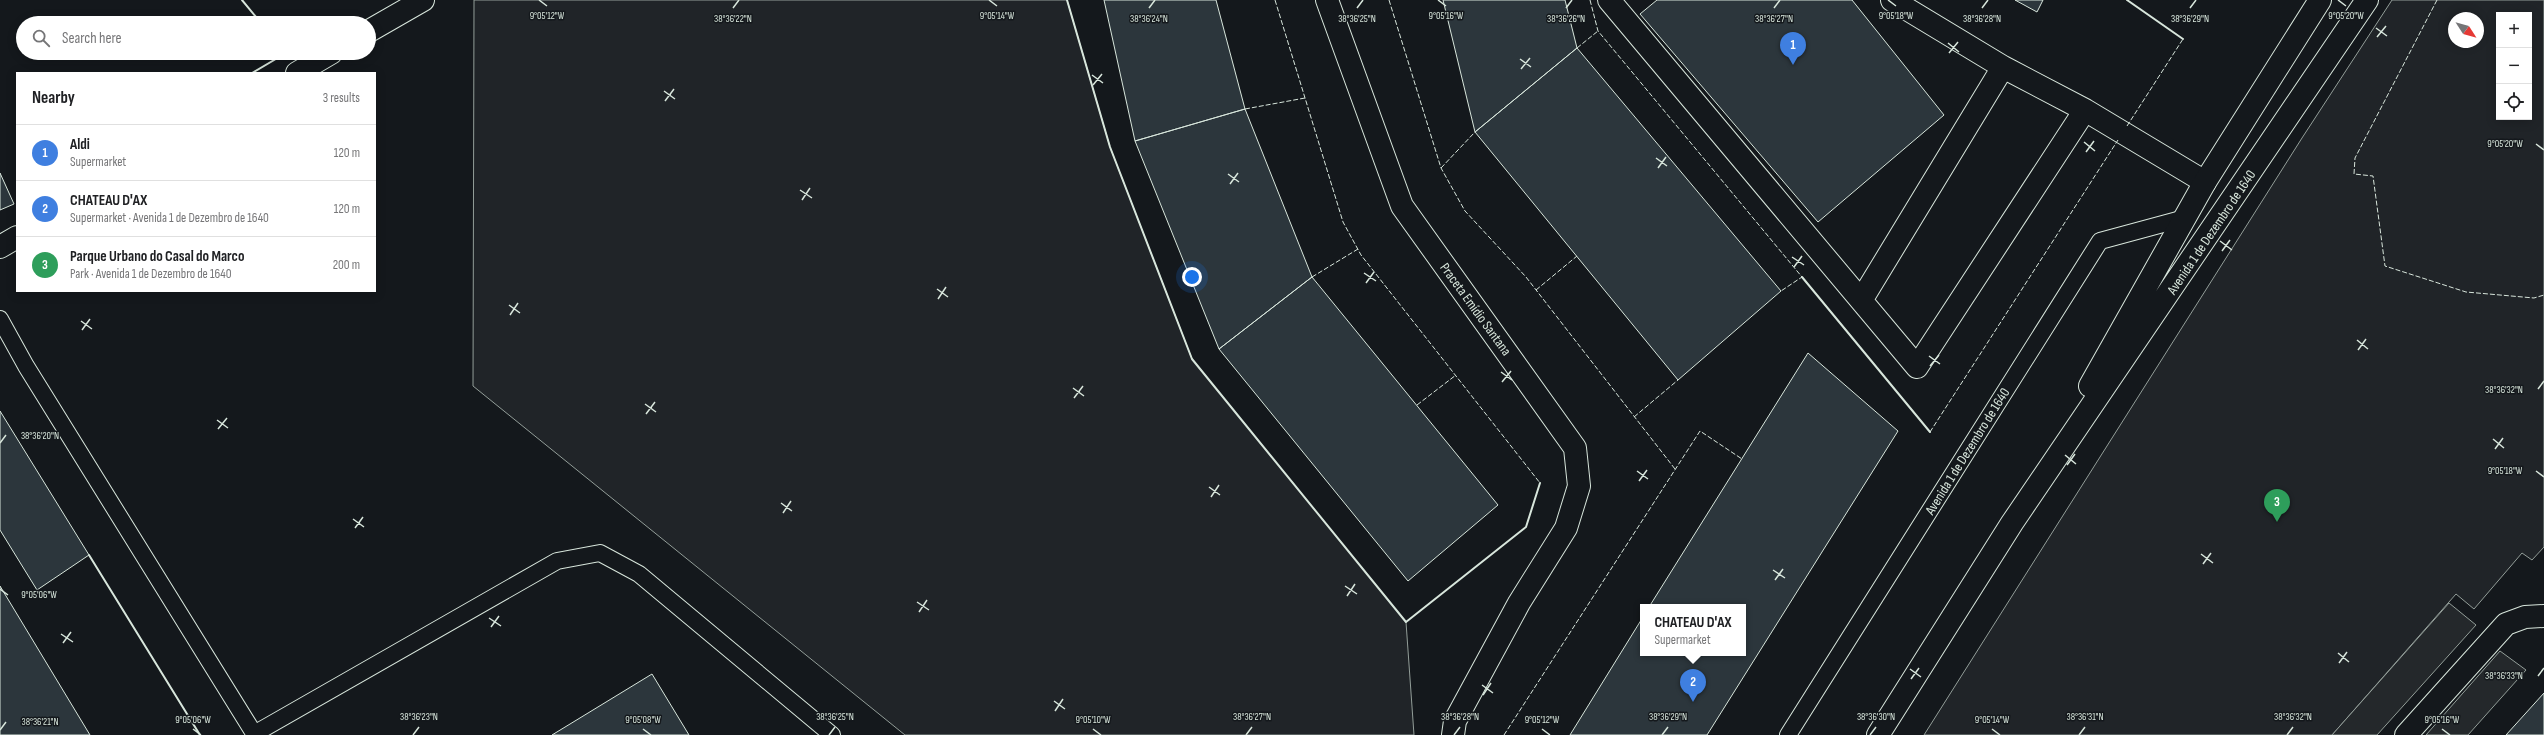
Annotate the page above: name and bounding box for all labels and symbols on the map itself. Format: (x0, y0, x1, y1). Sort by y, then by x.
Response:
text: 9°05'12"W (530, 10, 565, 22)
text: 9°05'14"W (980, 10, 1015, 22)
text: 9°05'16"W (1429, 10, 1464, 22)
text: 9°05'18"W (1879, 10, 1914, 22)
text: 9°05'20"W (2328, 10, 2364, 22)
north arrow (2448, 12, 2484, 48)
text: 38°36'22"N (714, 13, 752, 25)
text: 38°36'24"N (1130, 13, 1168, 25)
text: 38°36'25"N (1338, 13, 1376, 25)
text: 38°36'26"N (1547, 13, 1585, 25)
text: 38°36'27"N (1755, 13, 1793, 25)
text: 38°36'28"N (1963, 13, 2001, 25)
text: 38°36'29"N (2171, 13, 2209, 25)
pin: 1 (1780, 32, 1806, 65)
text: 9°05'20"W (2487, 138, 2523, 150)
street label: Avenida 1 de Dezembro de 1640 (2163, 167, 2259, 299)
street label: Praceta Emídio Santana (1436, 260, 1515, 359)
your location (1182, 267, 1202, 287)
text: 38°36'32"N (2485, 384, 2523, 396)
street label: Avenida 1 de Dezembro de 1640 (1921, 385, 2013, 519)
text: 38°36'20"N (21, 430, 59, 442)
text: 9°05'18"W (2488, 465, 2523, 477)
pin: 3 (2264, 489, 2290, 522)
text: 9°05'06"W (21, 589, 57, 601)
pin: 2 (1680, 669, 1706, 702)
text: 38°36'33"N (2485, 670, 2523, 682)
text: 38°36'23"N (400, 711, 438, 723)
text: 38°36'25"N (816, 711, 854, 723)
text: 38°36'27"N (1233, 711, 1271, 723)
text: 38°36'28"N (1441, 711, 1479, 723)
text: 38°36'29"N (1649, 711, 1687, 723)
text: 38°36'30"N (1857, 711, 1895, 723)
text: 38°36'31"N (2066, 711, 2104, 723)
text: 38°36'32"N (2274, 711, 2312, 723)
text: 9°05'06"W (175, 714, 211, 726)
text: 9°05'08"W (625, 714, 661, 726)
text: 9°05'10"W (1076, 714, 1111, 726)
text: 9°05'12"W (1525, 714, 1560, 726)
text: 9°05'14"W (1975, 714, 2010, 726)
text: 9°05'16"W (2425, 714, 2460, 726)
text: 38°36'21"N (22, 716, 59, 728)

